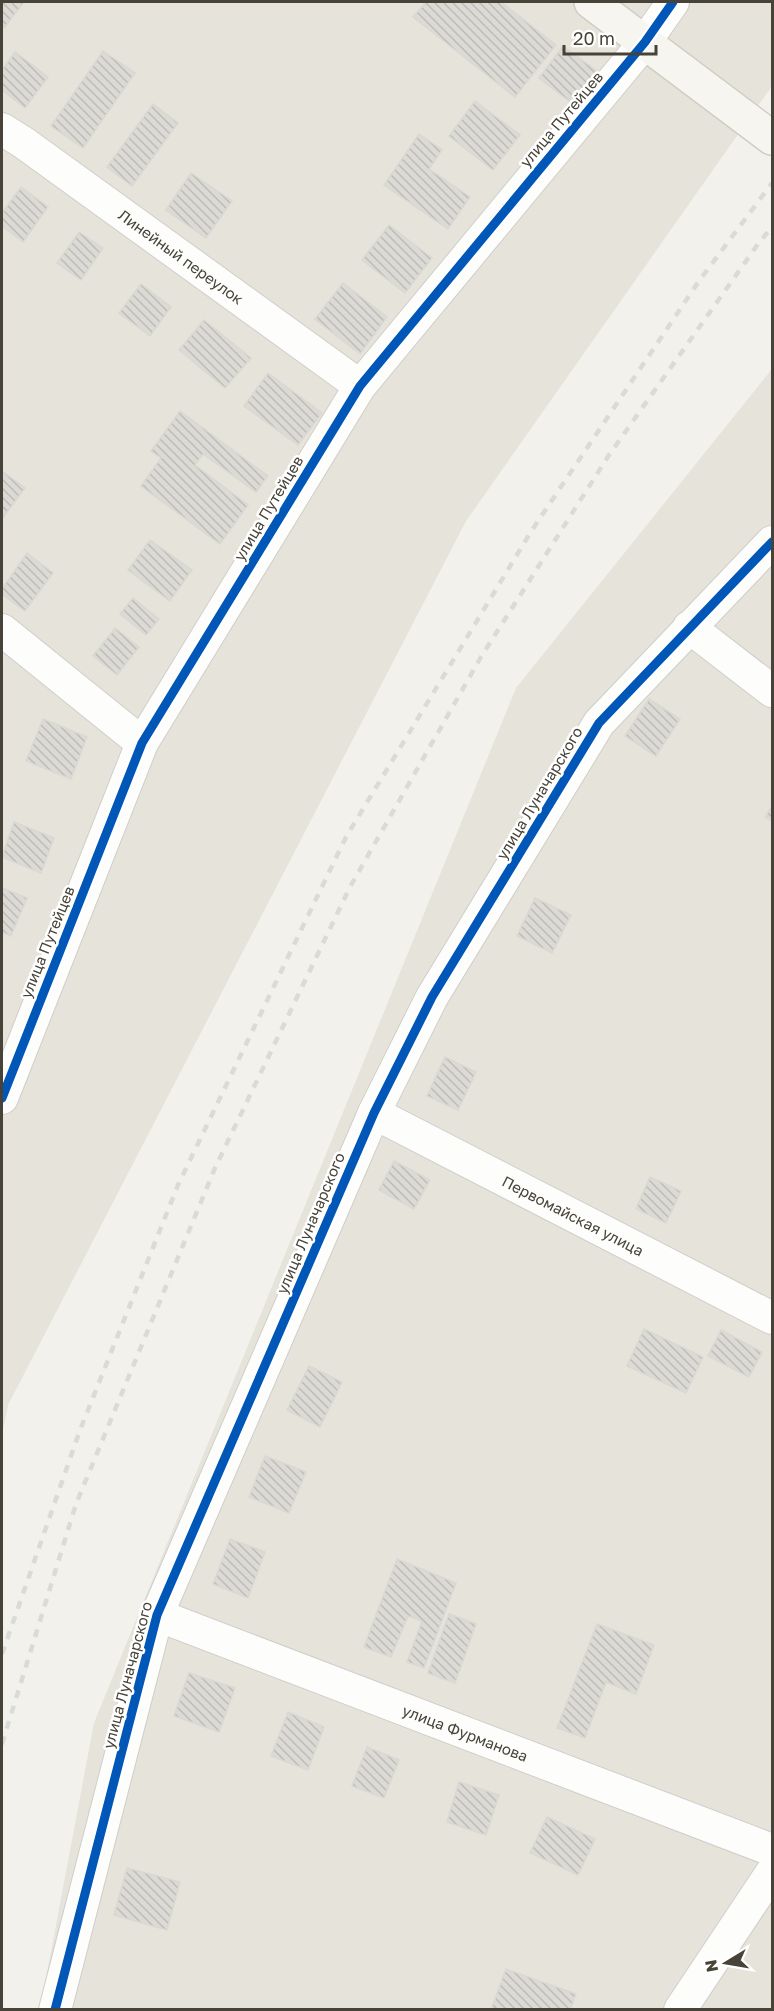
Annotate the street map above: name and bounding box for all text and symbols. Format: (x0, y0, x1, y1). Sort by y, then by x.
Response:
scale bar (564, 18, 656, 56)
text: 20 m (573, 27, 615, 49)
street label: улица Путейцев (516, 68, 606, 170)
street label: Линейный переулок (115, 205, 247, 308)
street label: улица Путейцев (230, 452, 306, 564)
street label: улица Луначарского (492, 723, 586, 863)
street label: улица Путейцев (16, 883, 78, 1001)
street label: улица Луначарского (272, 1150, 348, 1296)
street label: Первомайская улица (499, 1172, 647, 1259)
street label: улица Луначарского (99, 1599, 155, 1751)
street label: улица Фурманова (400, 1701, 530, 1765)
north arrow (696, 1933, 756, 1993)
text: N (700, 1958, 722, 1974)

